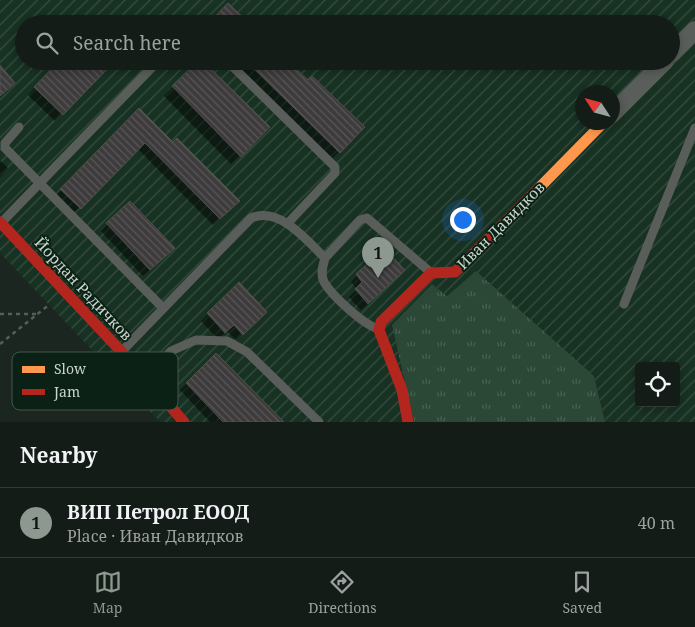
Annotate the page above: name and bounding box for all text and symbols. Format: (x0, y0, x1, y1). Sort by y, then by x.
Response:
search box (15, 15, 680, 70)
icon: search (33, 29, 61, 57)
text: Search here (73, 30, 181, 56)
north arrow (575, 85, 620, 130)
street label: Иван Давидков (452, 177, 548, 273)
your location (450, 207, 476, 233)
street label: Йордан Радичков (31, 232, 137, 344)
pin: 1 (362, 237, 394, 278)
legend (12, 352, 178, 410)
text: Slow (54, 359, 87, 378)
map controls (635, 362, 680, 407)
button: locate (635, 362, 680, 407)
text: Jam (53, 382, 80, 401)
text: Nearby (20, 441, 98, 469)
text: ВИП Петрол ЕООД (67, 499, 249, 525)
text: 1 (31, 512, 41, 534)
text: 40 m (638, 512, 675, 534)
text: Place · Иван Давидков (67, 525, 243, 547)
tab: Map (93, 568, 122, 617)
tab: Directions (308, 568, 377, 617)
tab: Saved (562, 568, 602, 617)

